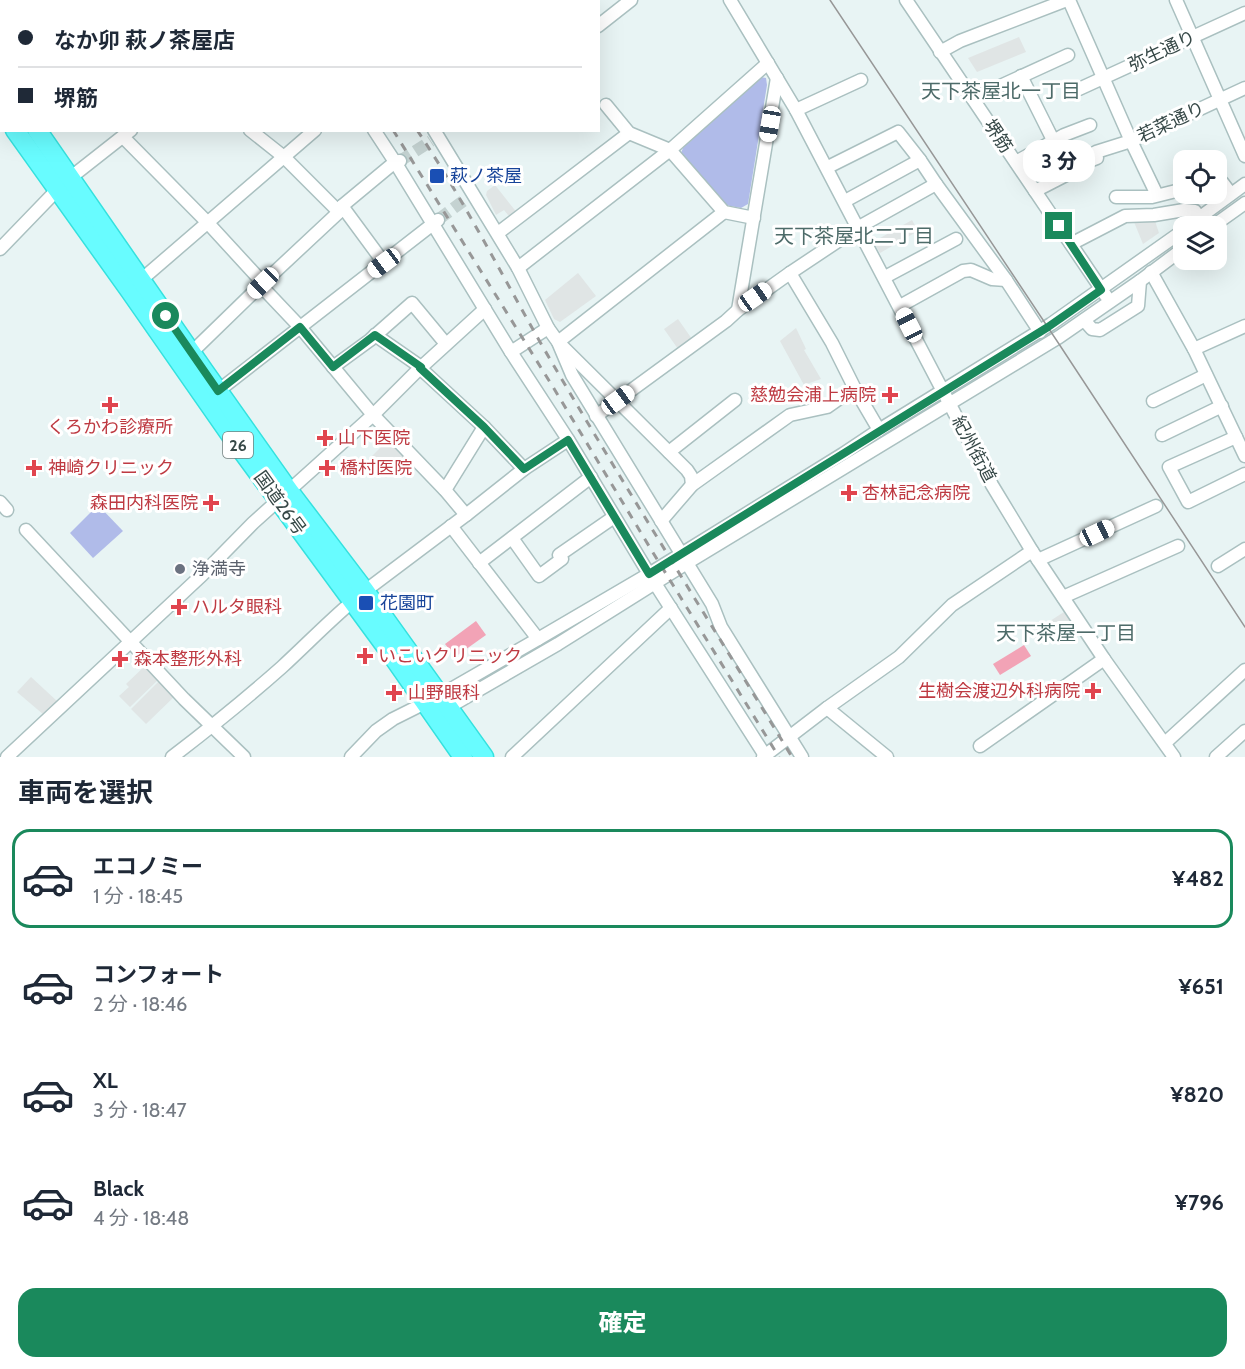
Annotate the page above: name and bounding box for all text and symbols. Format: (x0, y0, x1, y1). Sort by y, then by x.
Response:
street label: 弥生通り (1125, 26, 1199, 76)
text: なか卯 萩ノ茶屋店 (54, 27, 235, 54)
district label: 天下茶屋北一丁目 (921, 79, 1081, 103)
text: 堺筋 (54, 85, 98, 112)
street label: 若菜通り (1134, 97, 1208, 147)
car (758, 105, 782, 143)
street label: 堺筋 (979, 115, 1017, 157)
callout: 3 分 (1023, 139, 1095, 181)
text: 3 分 (1041, 149, 1077, 173)
map controls (1173, 150, 1227, 270)
button: locate (1173, 150, 1227, 204)
place label: 萩ノ茶屋 (450, 165, 522, 187)
marker: 萩ノ茶屋 (428, 167, 446, 185)
route end (1045, 212, 1072, 239)
button: layers (1173, 216, 1227, 270)
district label: 天下茶屋北二丁目 (774, 224, 934, 248)
car (364, 245, 404, 281)
car (244, 264, 282, 302)
car (735, 279, 775, 315)
route start (152, 302, 179, 329)
car (893, 305, 925, 345)
car (598, 382, 638, 418)
place label: 慈勉会浦上病院 (750, 384, 876, 406)
marker: 慈勉会浦上病院 (881, 386, 899, 404)
marker: くろかわ診療所 (101, 396, 119, 414)
street label: 紀州街道 (947, 412, 1001, 486)
place label: くろかわ診療所 (47, 416, 173, 438)
place label: 山下医院 (338, 427, 410, 449)
marker: 山下医院 (316, 429, 334, 447)
road number: 26 (223, 432, 253, 458)
place label: 神崎クリニック (48, 457, 174, 479)
place label: 橋村医院 (340, 457, 412, 479)
marker: 神崎クリニック (25, 459, 43, 477)
marker: 橋村医院 (318, 459, 336, 477)
street label: 国道26号 (249, 467, 311, 539)
place label: 杏林記念病院 (862, 482, 970, 504)
marker: 杏林記念病院 (840, 484, 858, 502)
place label: 森田内科医院 (90, 492, 198, 514)
marker: 森田内科医院 (202, 494, 220, 512)
car (1077, 517, 1117, 549)
place label: 浄満寺 (192, 558, 246, 580)
marker: 浄満寺 (173, 562, 187, 576)
place label: 花園町 (380, 592, 434, 614)
marker: 花園町 (357, 594, 375, 612)
place label: ハルタ眼科 (192, 596, 282, 618)
marker: ハルタ眼科 (170, 598, 188, 616)
district label: 天下茶屋一丁目 (996, 621, 1136, 645)
place label: いこいクリニック (378, 645, 522, 667)
marker: いこいクリニック (356, 647, 374, 665)
place label: 森本整形外科 (134, 648, 242, 670)
marker: 森本整形外科 (111, 650, 129, 668)
place label: 生樹会渡辺外科病院 (918, 680, 1080, 702)
place label: 山野眼科 (408, 682, 480, 704)
marker: 生樹会渡辺外科病院 (1084, 682, 1102, 700)
marker: 山野眼科 (385, 684, 403, 702)
text: 車両を選択 (18, 776, 153, 809)
icon: car (21, 852, 75, 906)
text: エコノミー (93, 853, 203, 880)
text: ¥482 (1172, 865, 1224, 892)
text: 1 分 · 18:45 (93, 884, 183, 908)
icon: car (21, 960, 75, 1014)
text: コンフォート (93, 961, 224, 988)
text: ¥651 (1178, 973, 1224, 1000)
text: 2 分 · 18:46 (93, 992, 187, 1016)
text: XL (93, 1067, 118, 1094)
icon: car (21, 1068, 75, 1122)
text: ¥820 (1170, 1081, 1224, 1108)
text: 3 分 · 18:47 (93, 1098, 187, 1122)
text: Black (93, 1175, 144, 1202)
icon: car (21, 1176, 75, 1230)
text: ¥796 (1175, 1189, 1224, 1216)
text: 4 分 · 18:48 (93, 1206, 189, 1230)
button: 確定 (18, 1288, 1227, 1357)

